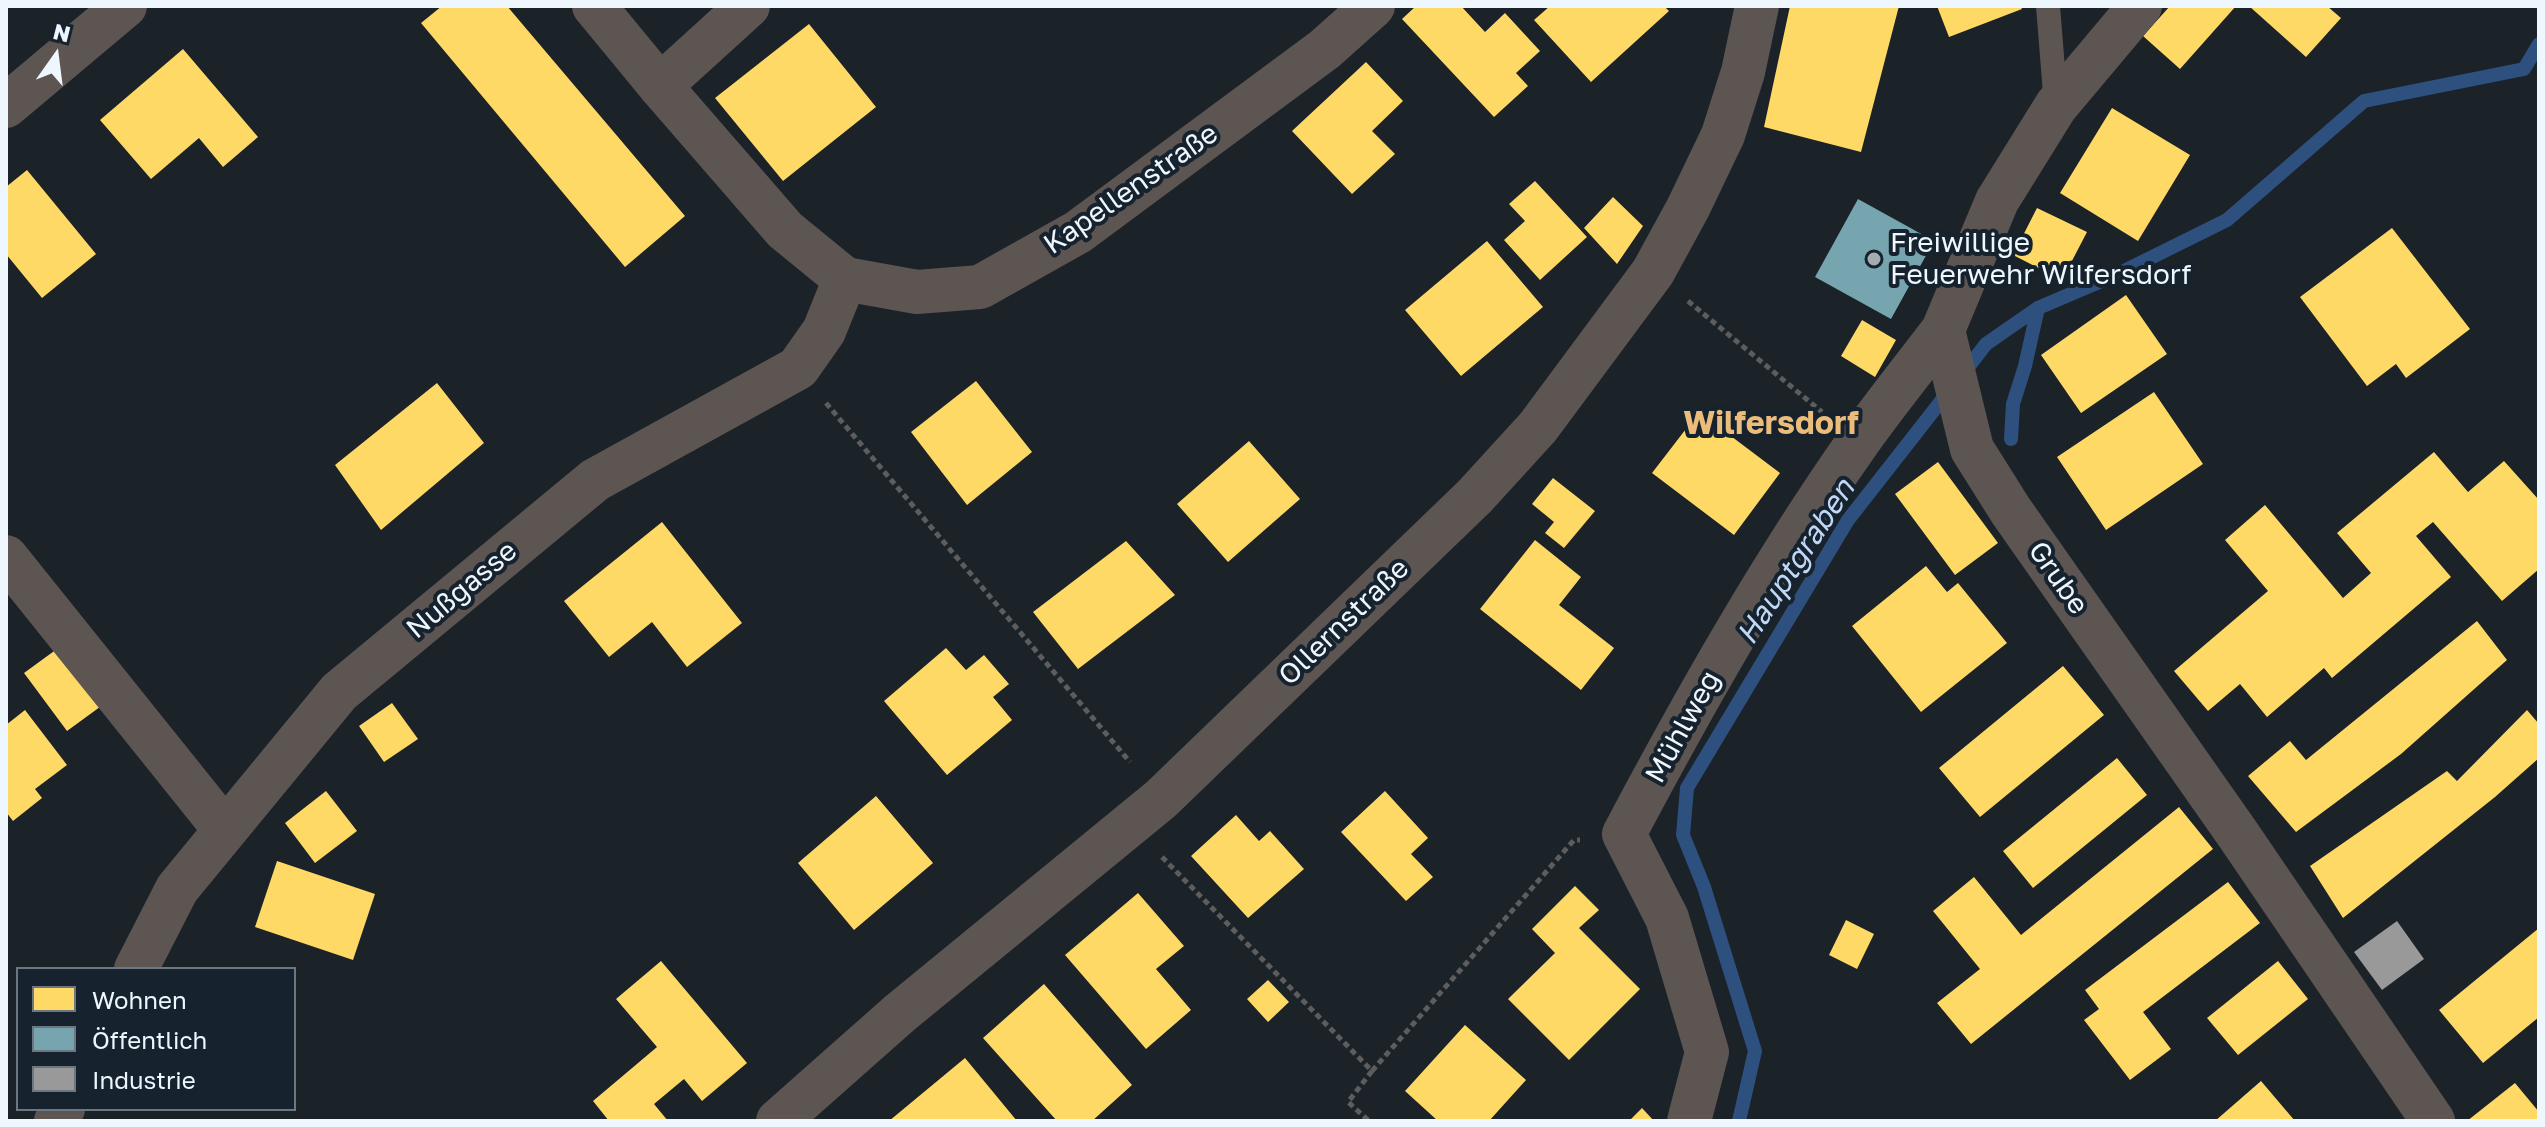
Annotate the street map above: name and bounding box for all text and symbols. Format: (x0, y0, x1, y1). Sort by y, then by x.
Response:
north arrow (16, 16, 96, 96)
text: N (51, 17, 73, 47)
street label: Kapellenstraße (1038, 117, 1224, 261)
place label: Freiwillige Feuerwehr Wilfersdorf (1890, 226, 2192, 292)
marker: Freiwillige Feuerwehr Wilfersdorf (1865, 250, 1883, 268)
district label: Wilfersdorf (1683, 405, 1859, 443)
water label: Hauptgraben (1729, 473, 1863, 651)
street label: Nußgasse (400, 534, 524, 646)
street label: Grube (2021, 535, 2095, 621)
street label: Ollernstraße (1272, 552, 1416, 692)
street label: Mühlweg (1639, 665, 1727, 789)
legend (16, 967, 296, 1111)
text: Wohnen (92, 985, 187, 1014)
text: Öffentlich (92, 1025, 207, 1054)
text: Industrie (92, 1065, 196, 1094)

